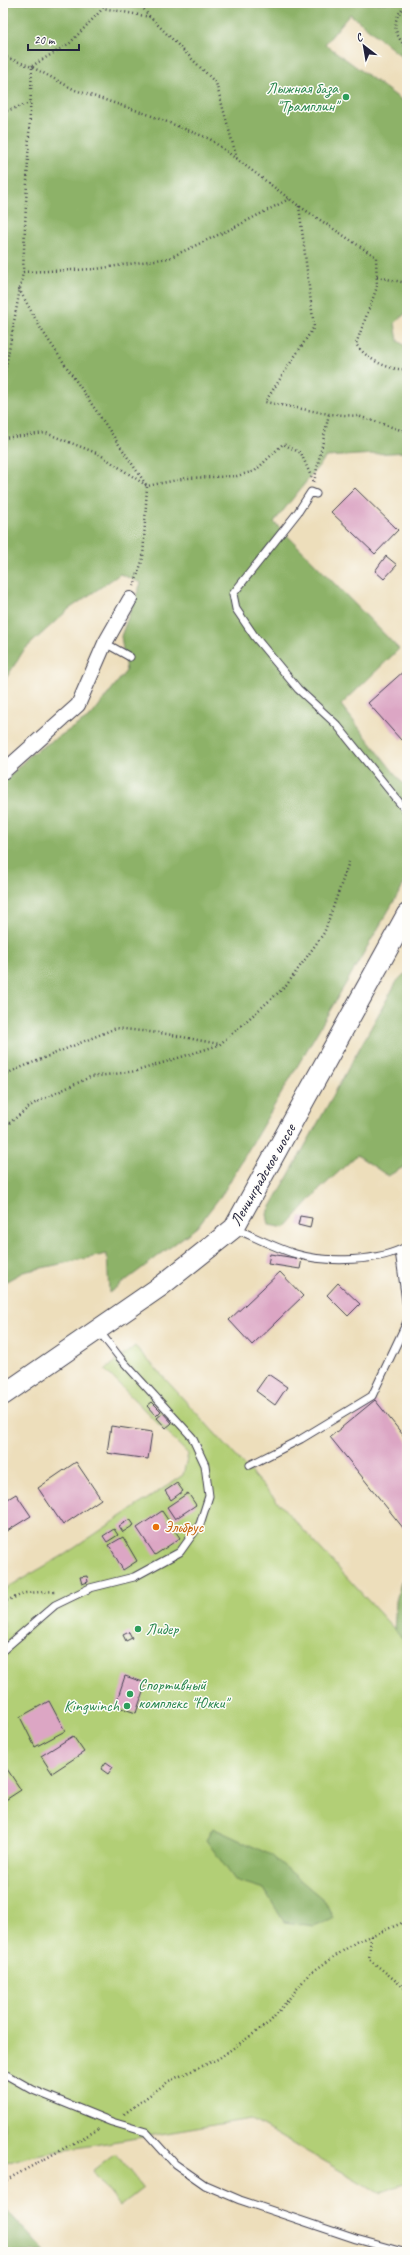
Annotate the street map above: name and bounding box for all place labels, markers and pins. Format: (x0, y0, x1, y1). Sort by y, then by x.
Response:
place label: Лыжная база "Трамплин" (266, 78, 341, 116)
marker: Лыжная база "Трамплин" (341, 92, 351, 102)
place label: Эльбрус (164, 1517, 204, 1537)
marker: Эльбрус (151, 1522, 161, 1532)
place label: Лидер (146, 1619, 179, 1639)
marker: Лидер (133, 1624, 143, 1634)
place label: Спортивный комплекс "Юкки" (138, 1675, 231, 1713)
marker: Спортивный комплекс "Юкки" (125, 1689, 135, 1699)
place label: Kingwinch (64, 1696, 120, 1716)
marker: Kingwinch (122, 1701, 132, 1711)

